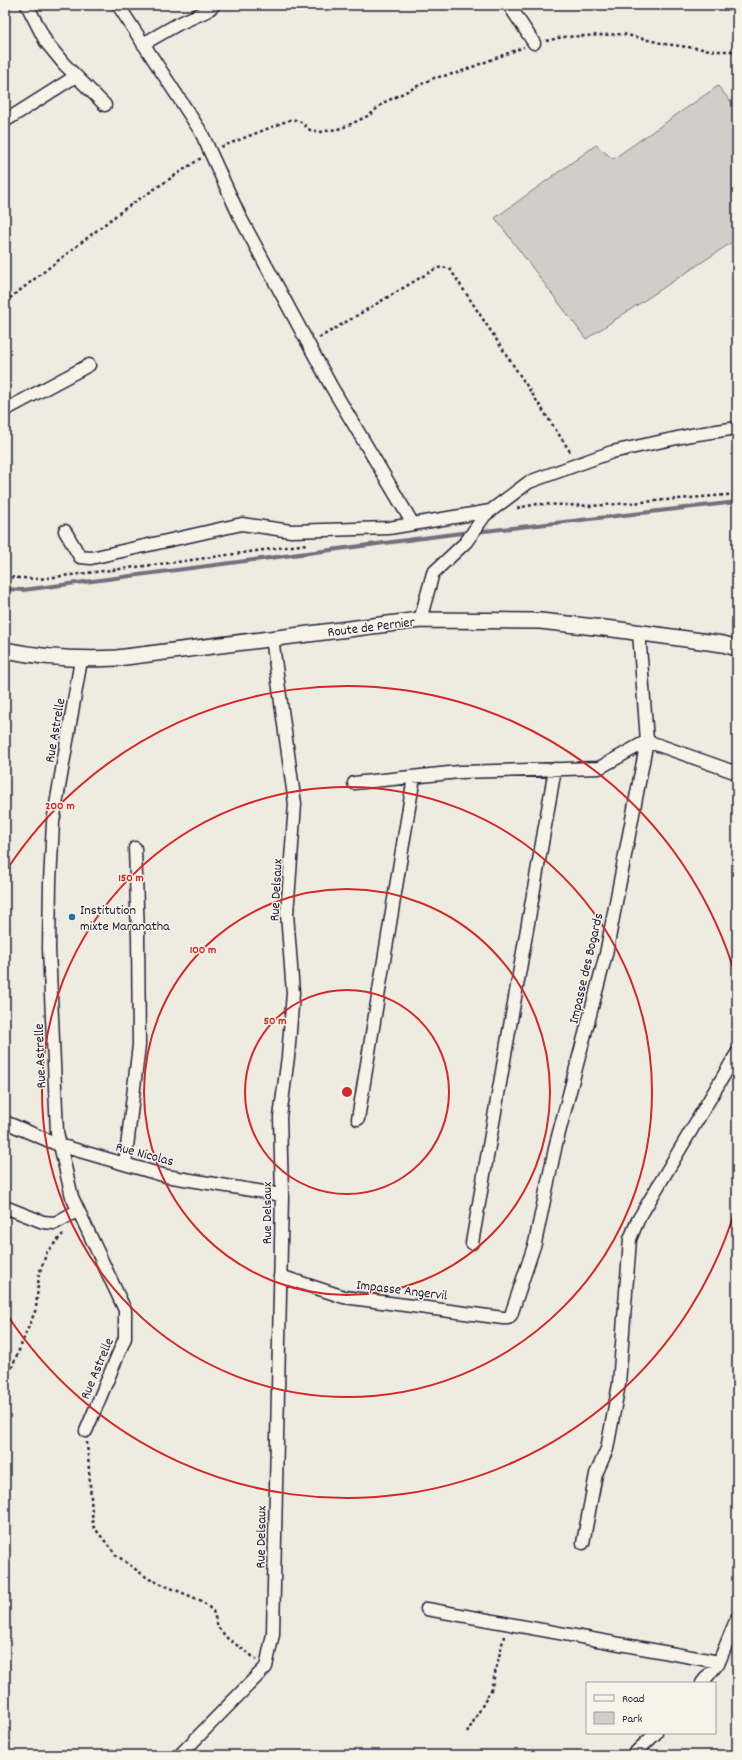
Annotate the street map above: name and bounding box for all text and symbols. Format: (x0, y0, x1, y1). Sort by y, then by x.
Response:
street label: Route de Pernier (327, 613, 417, 643)
street label: Rue Astrelle (40, 697, 71, 764)
text: 200 m (45, 798, 75, 815)
street label: Rue Delsaux (265, 858, 289, 922)
text: 150 m (118, 870, 144, 887)
place label: Institution mixte Maranatha (80, 901, 170, 937)
street label: Impasse des Bogards (564, 911, 609, 1026)
marker: Institution mixte Maranatha (67, 912, 77, 922)
text: 100 m (190, 942, 216, 959)
text: 50 m (263, 1013, 287, 1030)
street label: Rue Astrelle (30, 1023, 52, 1089)
centre of rings (340, 1085, 354, 1099)
street label: Rue Nicolas (113, 1138, 176, 1172)
street label: Rue Delsaux (258, 1182, 278, 1244)
street label: Impasse Angervil (355, 1275, 449, 1307)
street label: Rue Astrelle (76, 1335, 120, 1403)
street label: Rue Delsaux (251, 1506, 273, 1569)
legend (586, 1682, 716, 1734)
text: Road (622, 1691, 644, 1708)
text: Park (622, 1711, 643, 1728)

